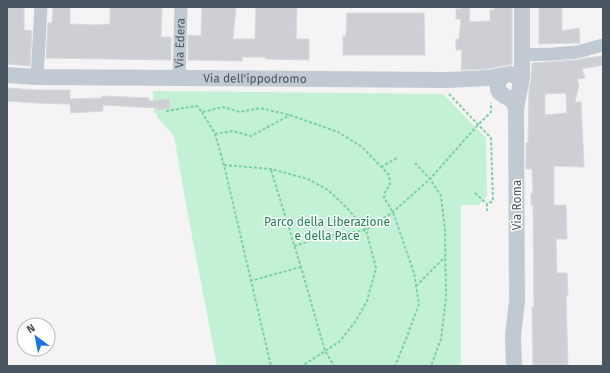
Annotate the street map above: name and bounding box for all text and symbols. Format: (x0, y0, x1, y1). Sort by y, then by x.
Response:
street label: Via Edera (172, 18, 188, 68)
street label: Via dell'ippodromo (203, 71, 307, 86)
street label: Via Roma (510, 180, 524, 230)
park label: Parco della Liberazione e della Pace (264, 215, 390, 243)
north arrow (16, 317, 56, 357)
text: N (24, 321, 38, 336)

